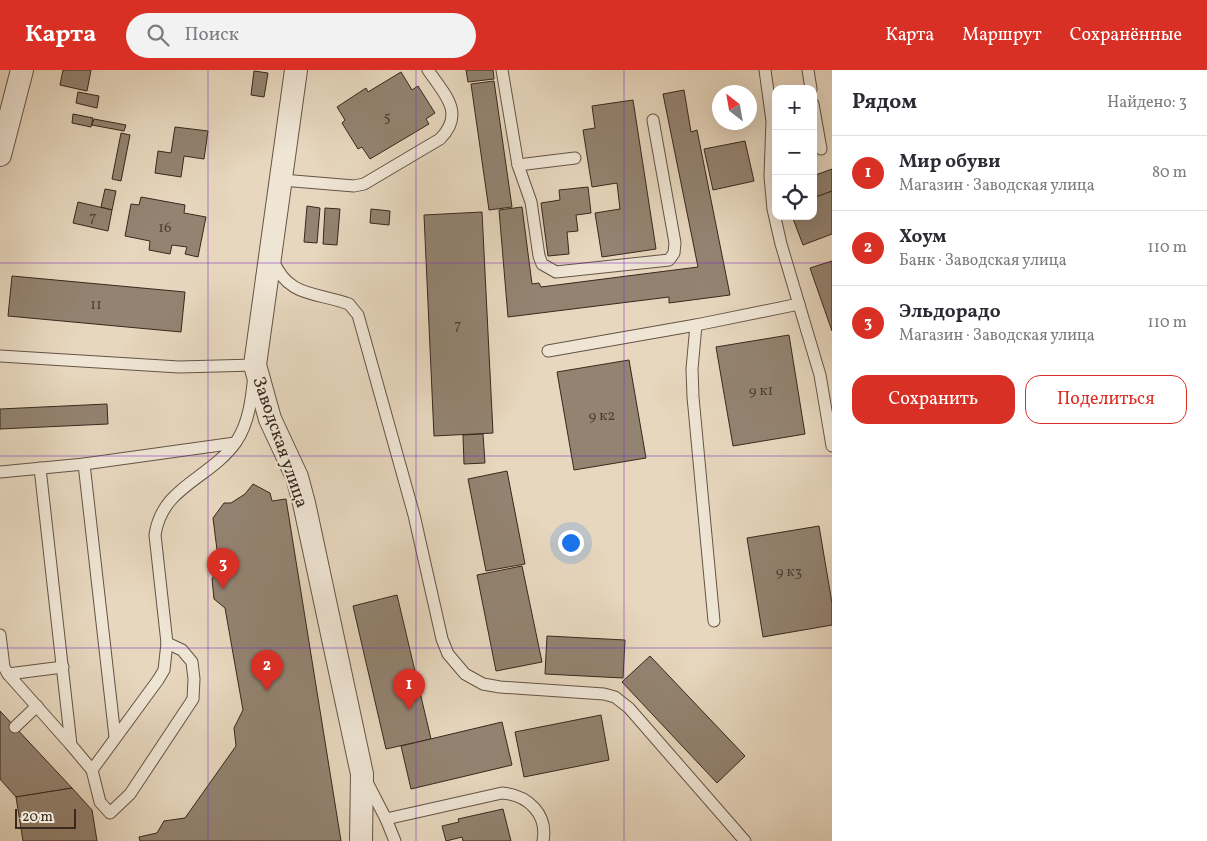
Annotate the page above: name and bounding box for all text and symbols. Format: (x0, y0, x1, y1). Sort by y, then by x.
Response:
search box (126, 13, 476, 58)
text: Карта (25, 18, 96, 52)
icon: search (144, 21, 172, 49)
text: Поиск (184, 22, 239, 48)
text: Карта (885, 23, 934, 48)
text: Маршрут (962, 23, 1042, 48)
text: Сохранённые (1070, 23, 1182, 48)
north arrow (712, 85, 757, 130)
map controls (772, 85, 817, 220)
button: + (772, 85, 817, 130)
text: Рядом (852, 88, 917, 117)
text: Найдено: 3 (1107, 92, 1187, 114)
house number: 5 (383, 107, 391, 128)
button: − (772, 130, 817, 175)
text: Мир обуви (899, 149, 1000, 175)
text: 1 (865, 162, 871, 184)
text: 80 m (1152, 162, 1187, 184)
button: locate (772, 175, 817, 220)
text: Магазин · Заводская улица (899, 175, 1095, 197)
house number: 7 (89, 207, 97, 228)
house number: 16 (158, 218, 172, 239)
text: Хоум (899, 224, 947, 250)
text: 2 (864, 237, 872, 259)
text: 110 m (1148, 237, 1187, 259)
text: Банк · Заводская улица (899, 250, 1067, 272)
house number: 11 (90, 295, 102, 316)
text: Эльдорадо (899, 299, 1001, 325)
text: 3 (864, 312, 872, 334)
text: 110 m (1148, 312, 1187, 334)
house number: 7 (454, 315, 462, 336)
text: Магазин · Заводская улица (899, 325, 1095, 347)
street label: Заводская улица (245, 374, 314, 511)
button: Сохранить (852, 375, 1015, 424)
button: Поделиться (1025, 375, 1187, 424)
house number: 9 к1 (749, 381, 773, 402)
house number: 9 к2 (589, 406, 615, 427)
your location (558, 530, 584, 556)
pin: 3 (207, 548, 239, 589)
house number: 9 к3 (776, 562, 802, 583)
pin: 2 (251, 650, 283, 691)
pin: 1 (393, 669, 425, 710)
scale bar (15, 806, 76, 829)
text: 20 m (22, 808, 53, 827)

